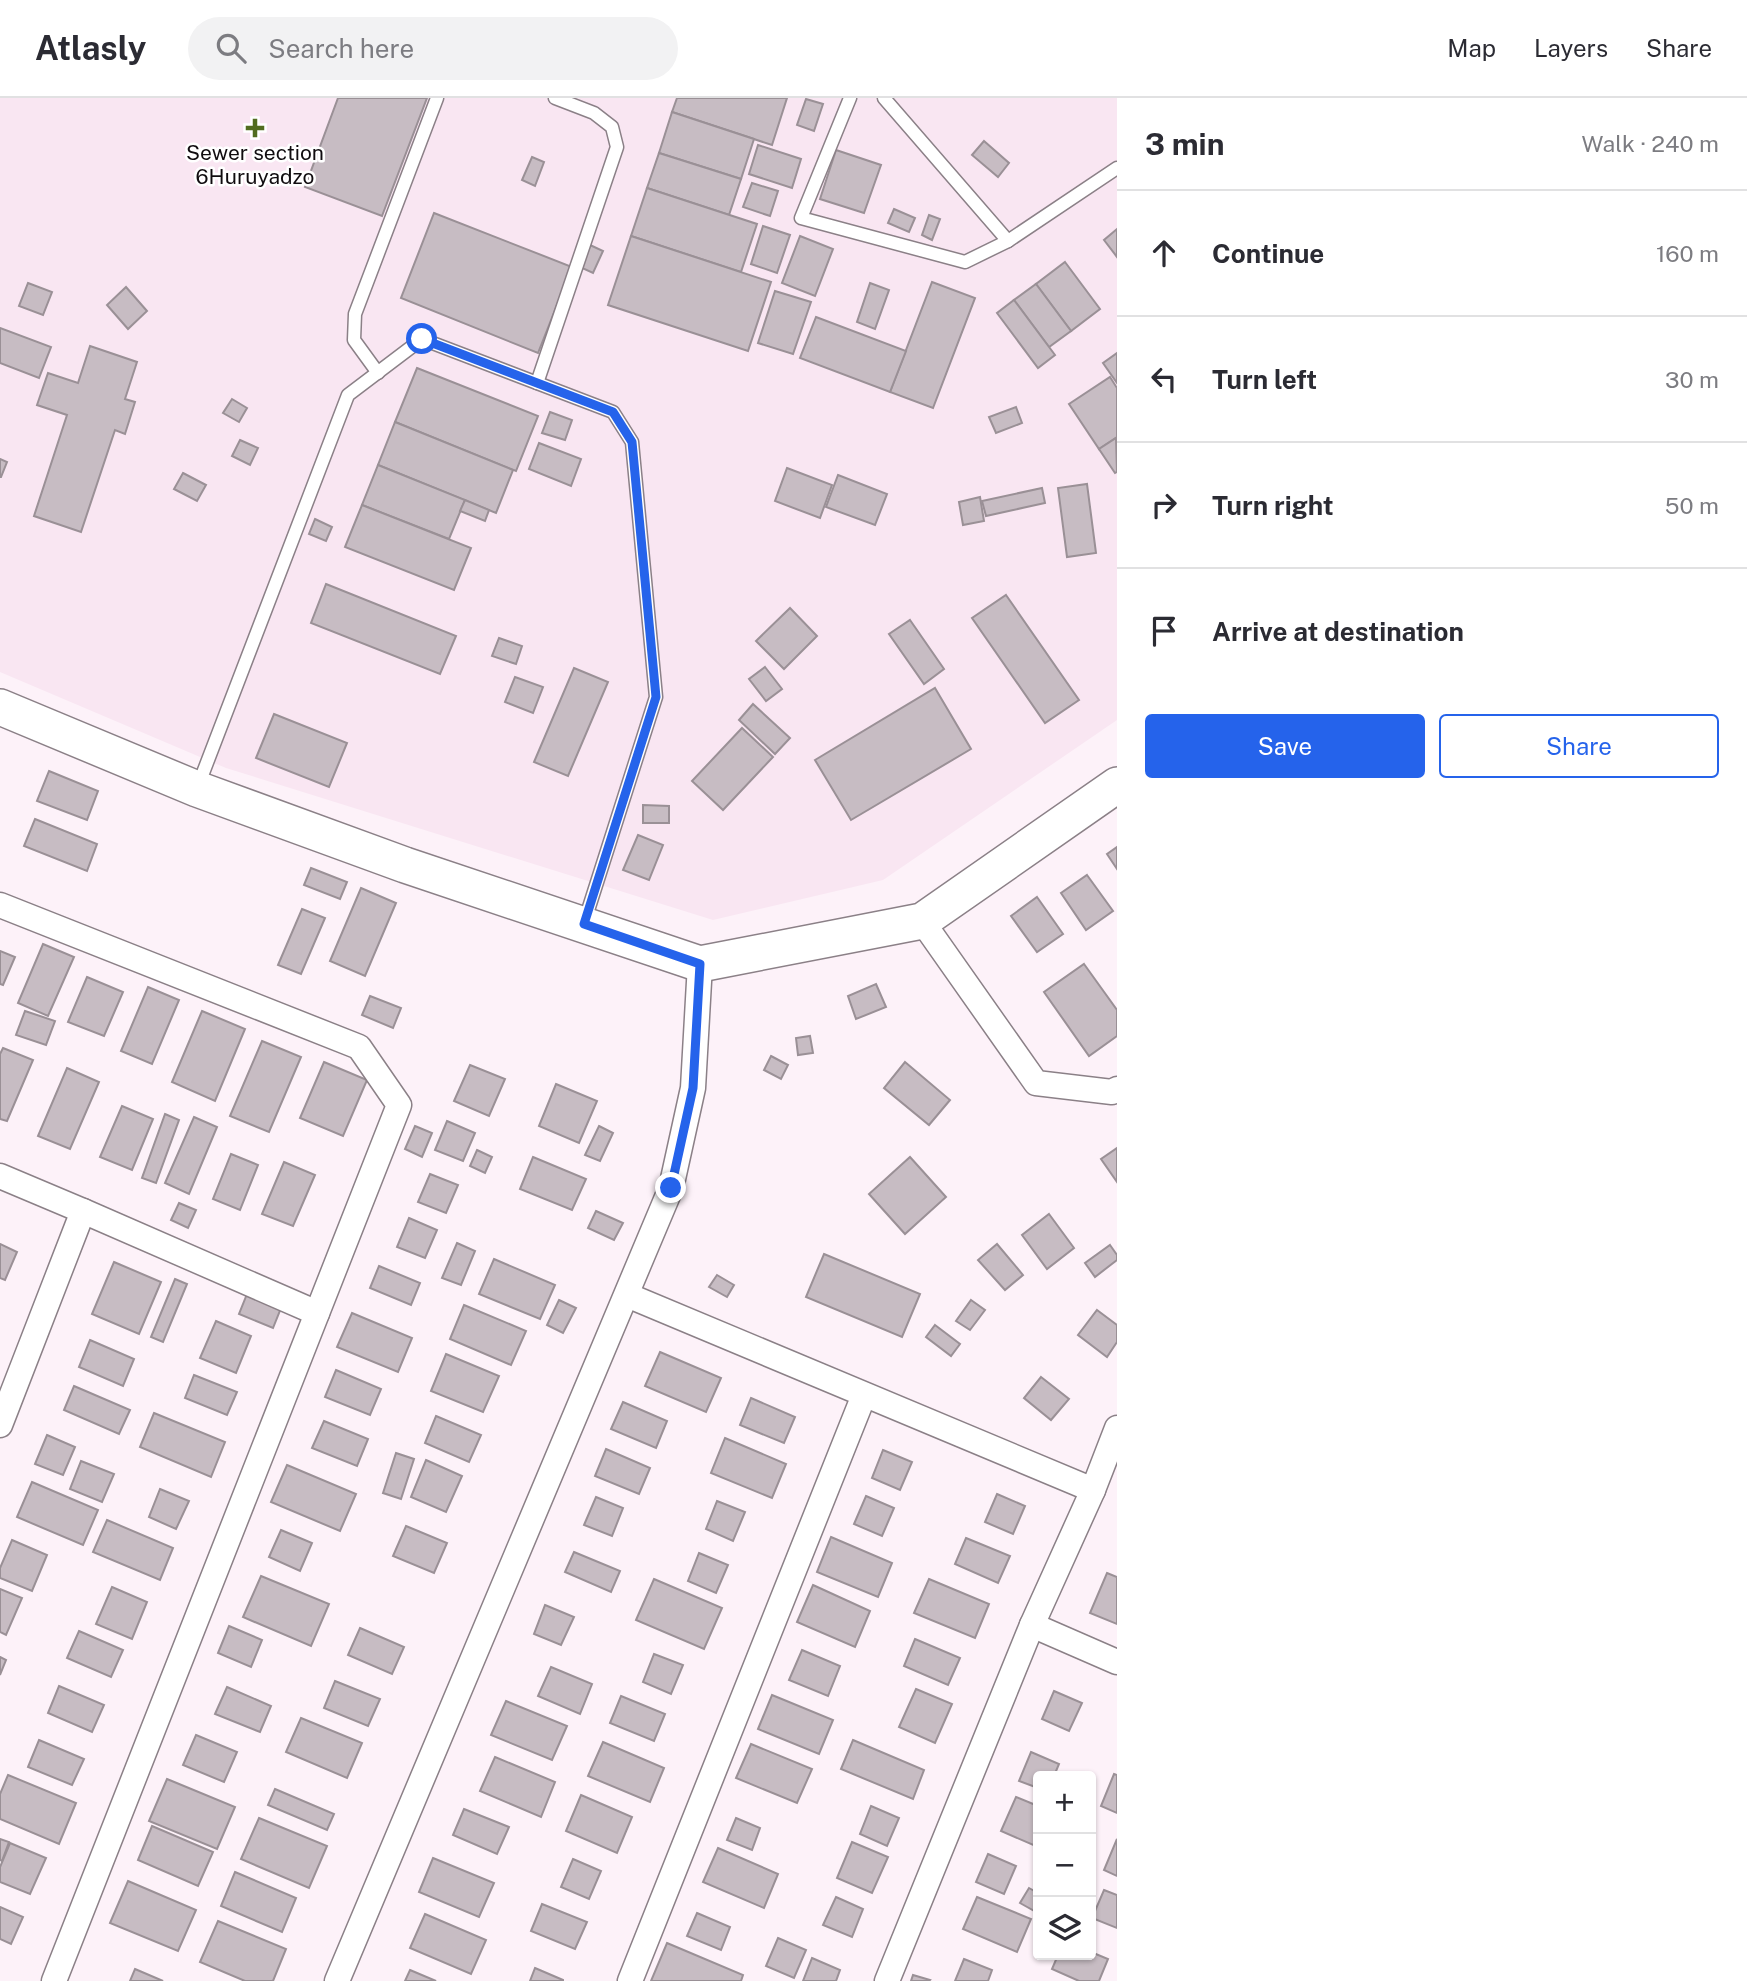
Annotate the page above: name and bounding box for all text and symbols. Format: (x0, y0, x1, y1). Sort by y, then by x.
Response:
search box (188, 17, 678, 80)
text: Atlasly (35, 29, 146, 67)
icon: search (212, 29, 250, 67)
text: Search here (268, 33, 414, 64)
text: Map (1447, 34, 1496, 62)
text: Layers (1534, 34, 1608, 62)
text: Share (1646, 34, 1712, 62)
marker: Sewer section 6Huruyadzo (247, 120, 263, 136)
text: 3 min (1145, 126, 1224, 162)
text: Walk · 240 m (1582, 130, 1719, 157)
place label: Sewer section 6Huruyadzo (186, 140, 324, 189)
icon: ahead (1145, 234, 1183, 272)
text: Continue (1212, 238, 1324, 269)
text: 160 m (1656, 240, 1719, 267)
route start (406, 323, 437, 354)
icon: left (1145, 360, 1183, 398)
text: Turn left (1212, 364, 1317, 395)
text: 30 m (1665, 366, 1719, 393)
icon: right (1145, 486, 1183, 524)
text: Turn right (1212, 490, 1334, 521)
text: 50 m (1665, 492, 1719, 519)
icon: arrive (1145, 612, 1183, 650)
text: Arrive at destination (1212, 616, 1464, 647)
button: Save (1145, 714, 1425, 778)
button: Share (1439, 714, 1719, 778)
route end (655, 1172, 686, 1203)
map controls (1033, 1771, 1096, 1960)
button: + (1033, 1771, 1096, 1834)
button: − (1033, 1834, 1096, 1897)
button: layers (1033, 1897, 1096, 1960)

